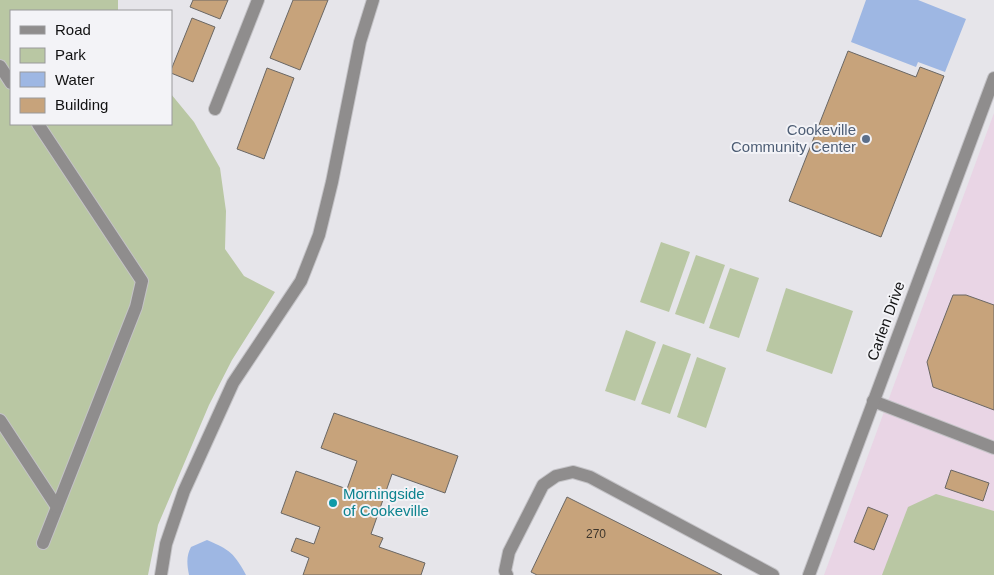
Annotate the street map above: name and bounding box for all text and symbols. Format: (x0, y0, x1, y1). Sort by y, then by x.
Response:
legend (10, 10, 172, 125)
text: Road (55, 21, 91, 38)
text: Park (55, 46, 86, 63)
text: Water (55, 71, 94, 88)
text: Building (55, 96, 108, 113)
place label: Cookeville Community Center (731, 121, 856, 155)
marker: Cookeville Community Center (860, 133, 872, 145)
street label: Carlen Drive (863, 279, 908, 363)
place label: Morningside of Cookeville (343, 485, 429, 519)
marker: Morningside of Cookeville (327, 497, 339, 509)
house number: 270 (586, 527, 606, 541)

